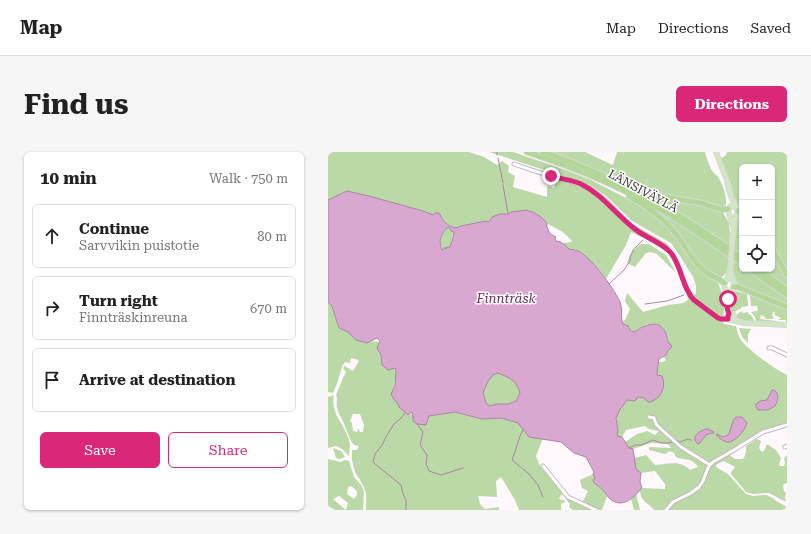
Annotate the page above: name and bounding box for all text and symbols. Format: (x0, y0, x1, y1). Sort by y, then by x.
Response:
text: Map (20, 16, 62, 39)
text: Map (606, 20, 636, 36)
text: Directions (658, 20, 728, 36)
text: Saved (750, 20, 791, 36)
button: Directions (676, 86, 787, 122)
text: Find us (24, 88, 128, 121)
map controls (739, 164, 775, 272)
button: + (739, 164, 775, 200)
route end (542, 167, 560, 185)
street label: LÄNSIVÄYLÄ (606, 167, 681, 216)
text: 10 min (40, 168, 97, 188)
text: Walk · 750 m (209, 171, 288, 186)
button: − (739, 200, 775, 236)
text: Continue (79, 220, 149, 238)
icon: ahead (41, 225, 63, 247)
text: 80 m (257, 229, 287, 244)
button: locate (739, 236, 775, 272)
text: Sarvvikin puistotie (79, 238, 199, 253)
route start (719, 290, 737, 308)
water label: Finnträsk (475, 291, 537, 306)
text: Turn right (79, 292, 158, 310)
icon: right (41, 297, 63, 319)
text: 670 m (250, 301, 287, 316)
text: Finnträskinreuna (79, 310, 188, 325)
icon: arrive (41, 369, 63, 391)
text: Arrive at destination (79, 371, 235, 389)
button: Save (40, 432, 160, 468)
button: Share (168, 432, 288, 468)

